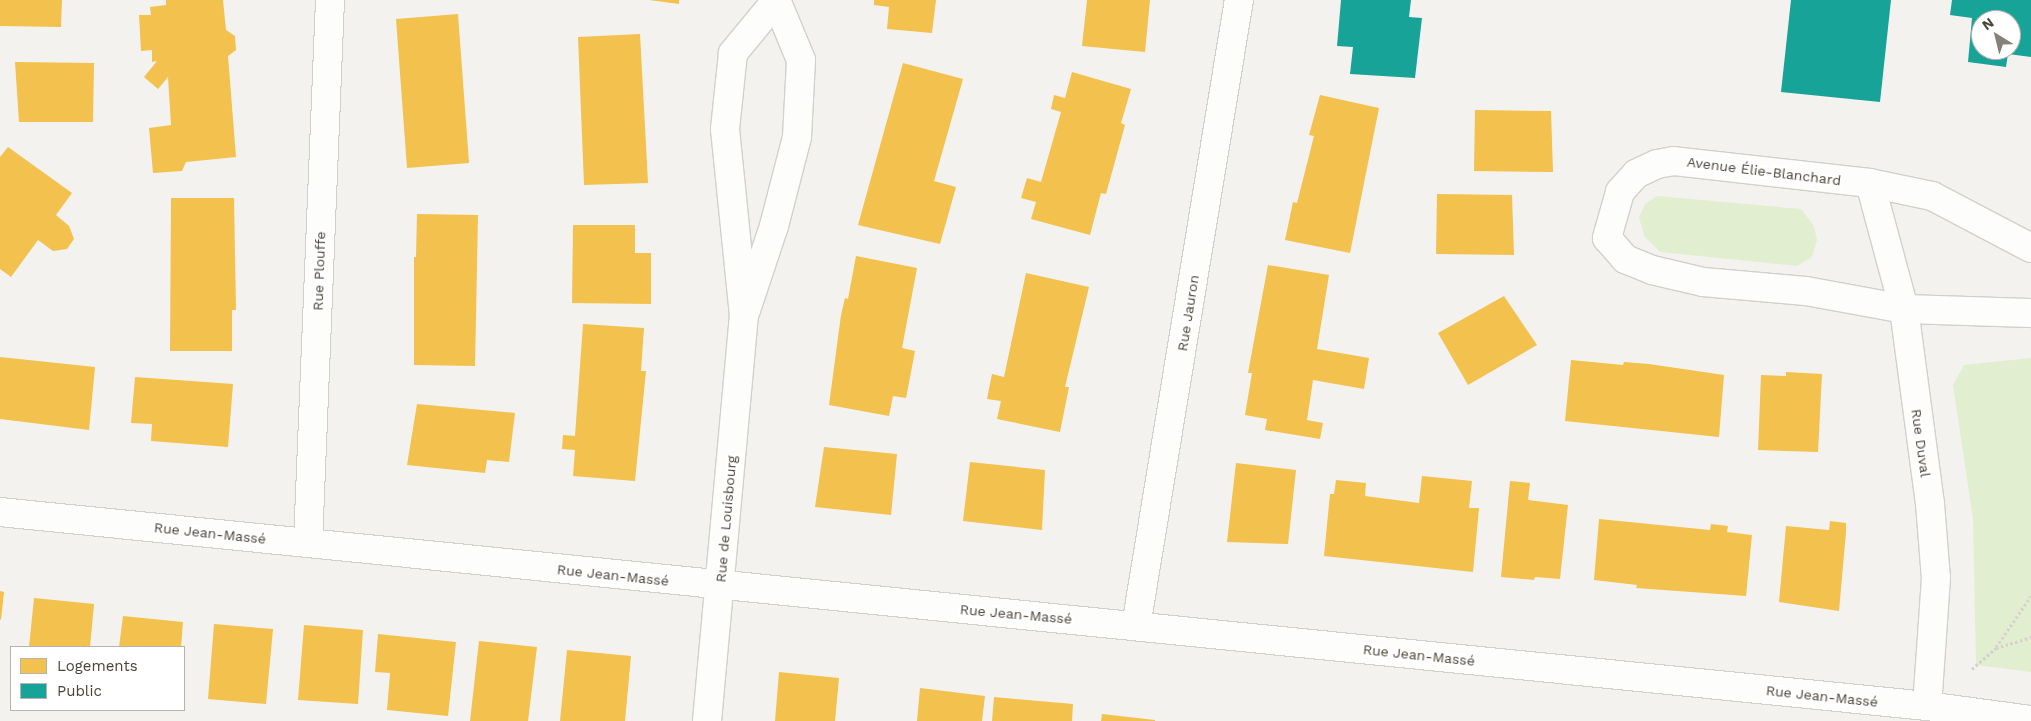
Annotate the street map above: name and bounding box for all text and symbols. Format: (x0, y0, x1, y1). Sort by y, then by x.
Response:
north arrow (1971, 10, 2021, 60)
text: N (1979, 14, 1997, 33)
street label: Avenue Élie-Blanchard (1686, 153, 1842, 189)
street label: Rue Plouffe (309, 231, 329, 311)
street label: Rue Jauron (1174, 273, 1202, 353)
street label: Rue Duval (1908, 408, 1934, 478)
street label: Rue de Louisbourg (712, 455, 740, 583)
street label: Rue Jean-Massé (153, 519, 267, 547)
street label: Rue Jean-Massé (556, 561, 670, 589)
street label: Rue Jean-Massé (959, 601, 1073, 627)
street label: Rue Jean-Massé (1362, 641, 1476, 669)
legend (10, 646, 185, 711)
text: Logements (57, 657, 138, 675)
text: Public (57, 682, 102, 700)
street label: Rue Jean-Massé (1765, 682, 1879, 710)

